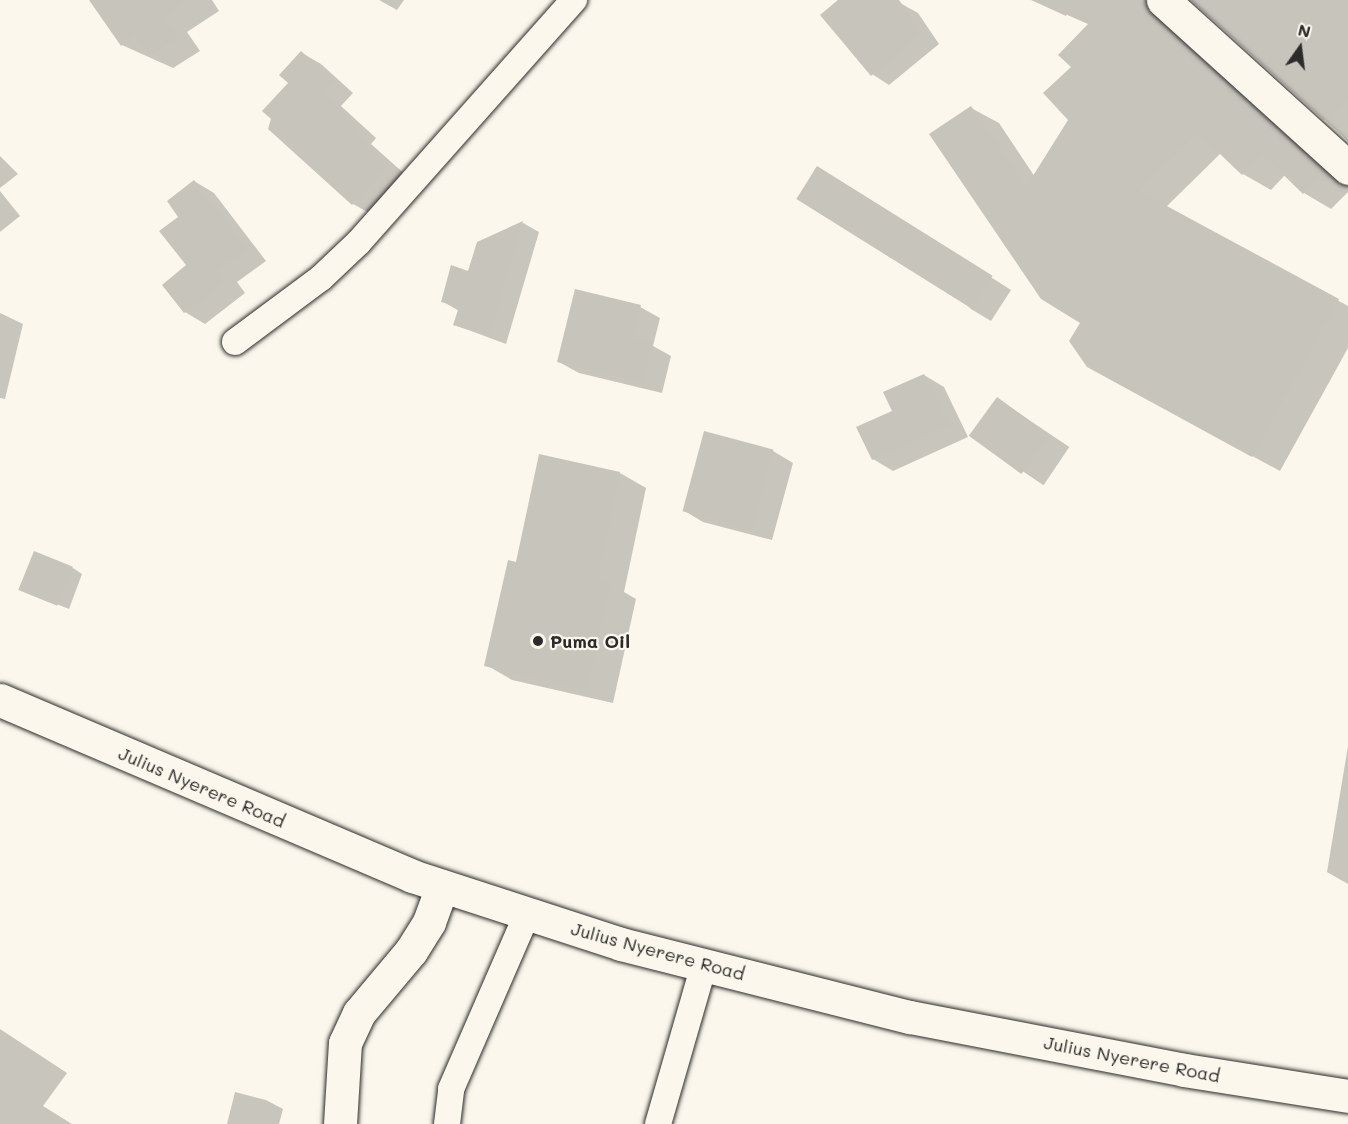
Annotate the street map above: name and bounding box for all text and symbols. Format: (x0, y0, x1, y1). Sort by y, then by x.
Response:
north arrow (1270, 18, 1330, 78)
text: N (1296, 18, 1313, 42)
place label: Puma Oil (550, 630, 630, 652)
marker: Puma Oil (531, 634, 545, 648)
street label: Julius Nyerere Road (115, 742, 289, 832)
street label: Julius Nyerere Road (569, 917, 747, 985)
street label: Julius Nyerere Road (1042, 1031, 1222, 1087)

